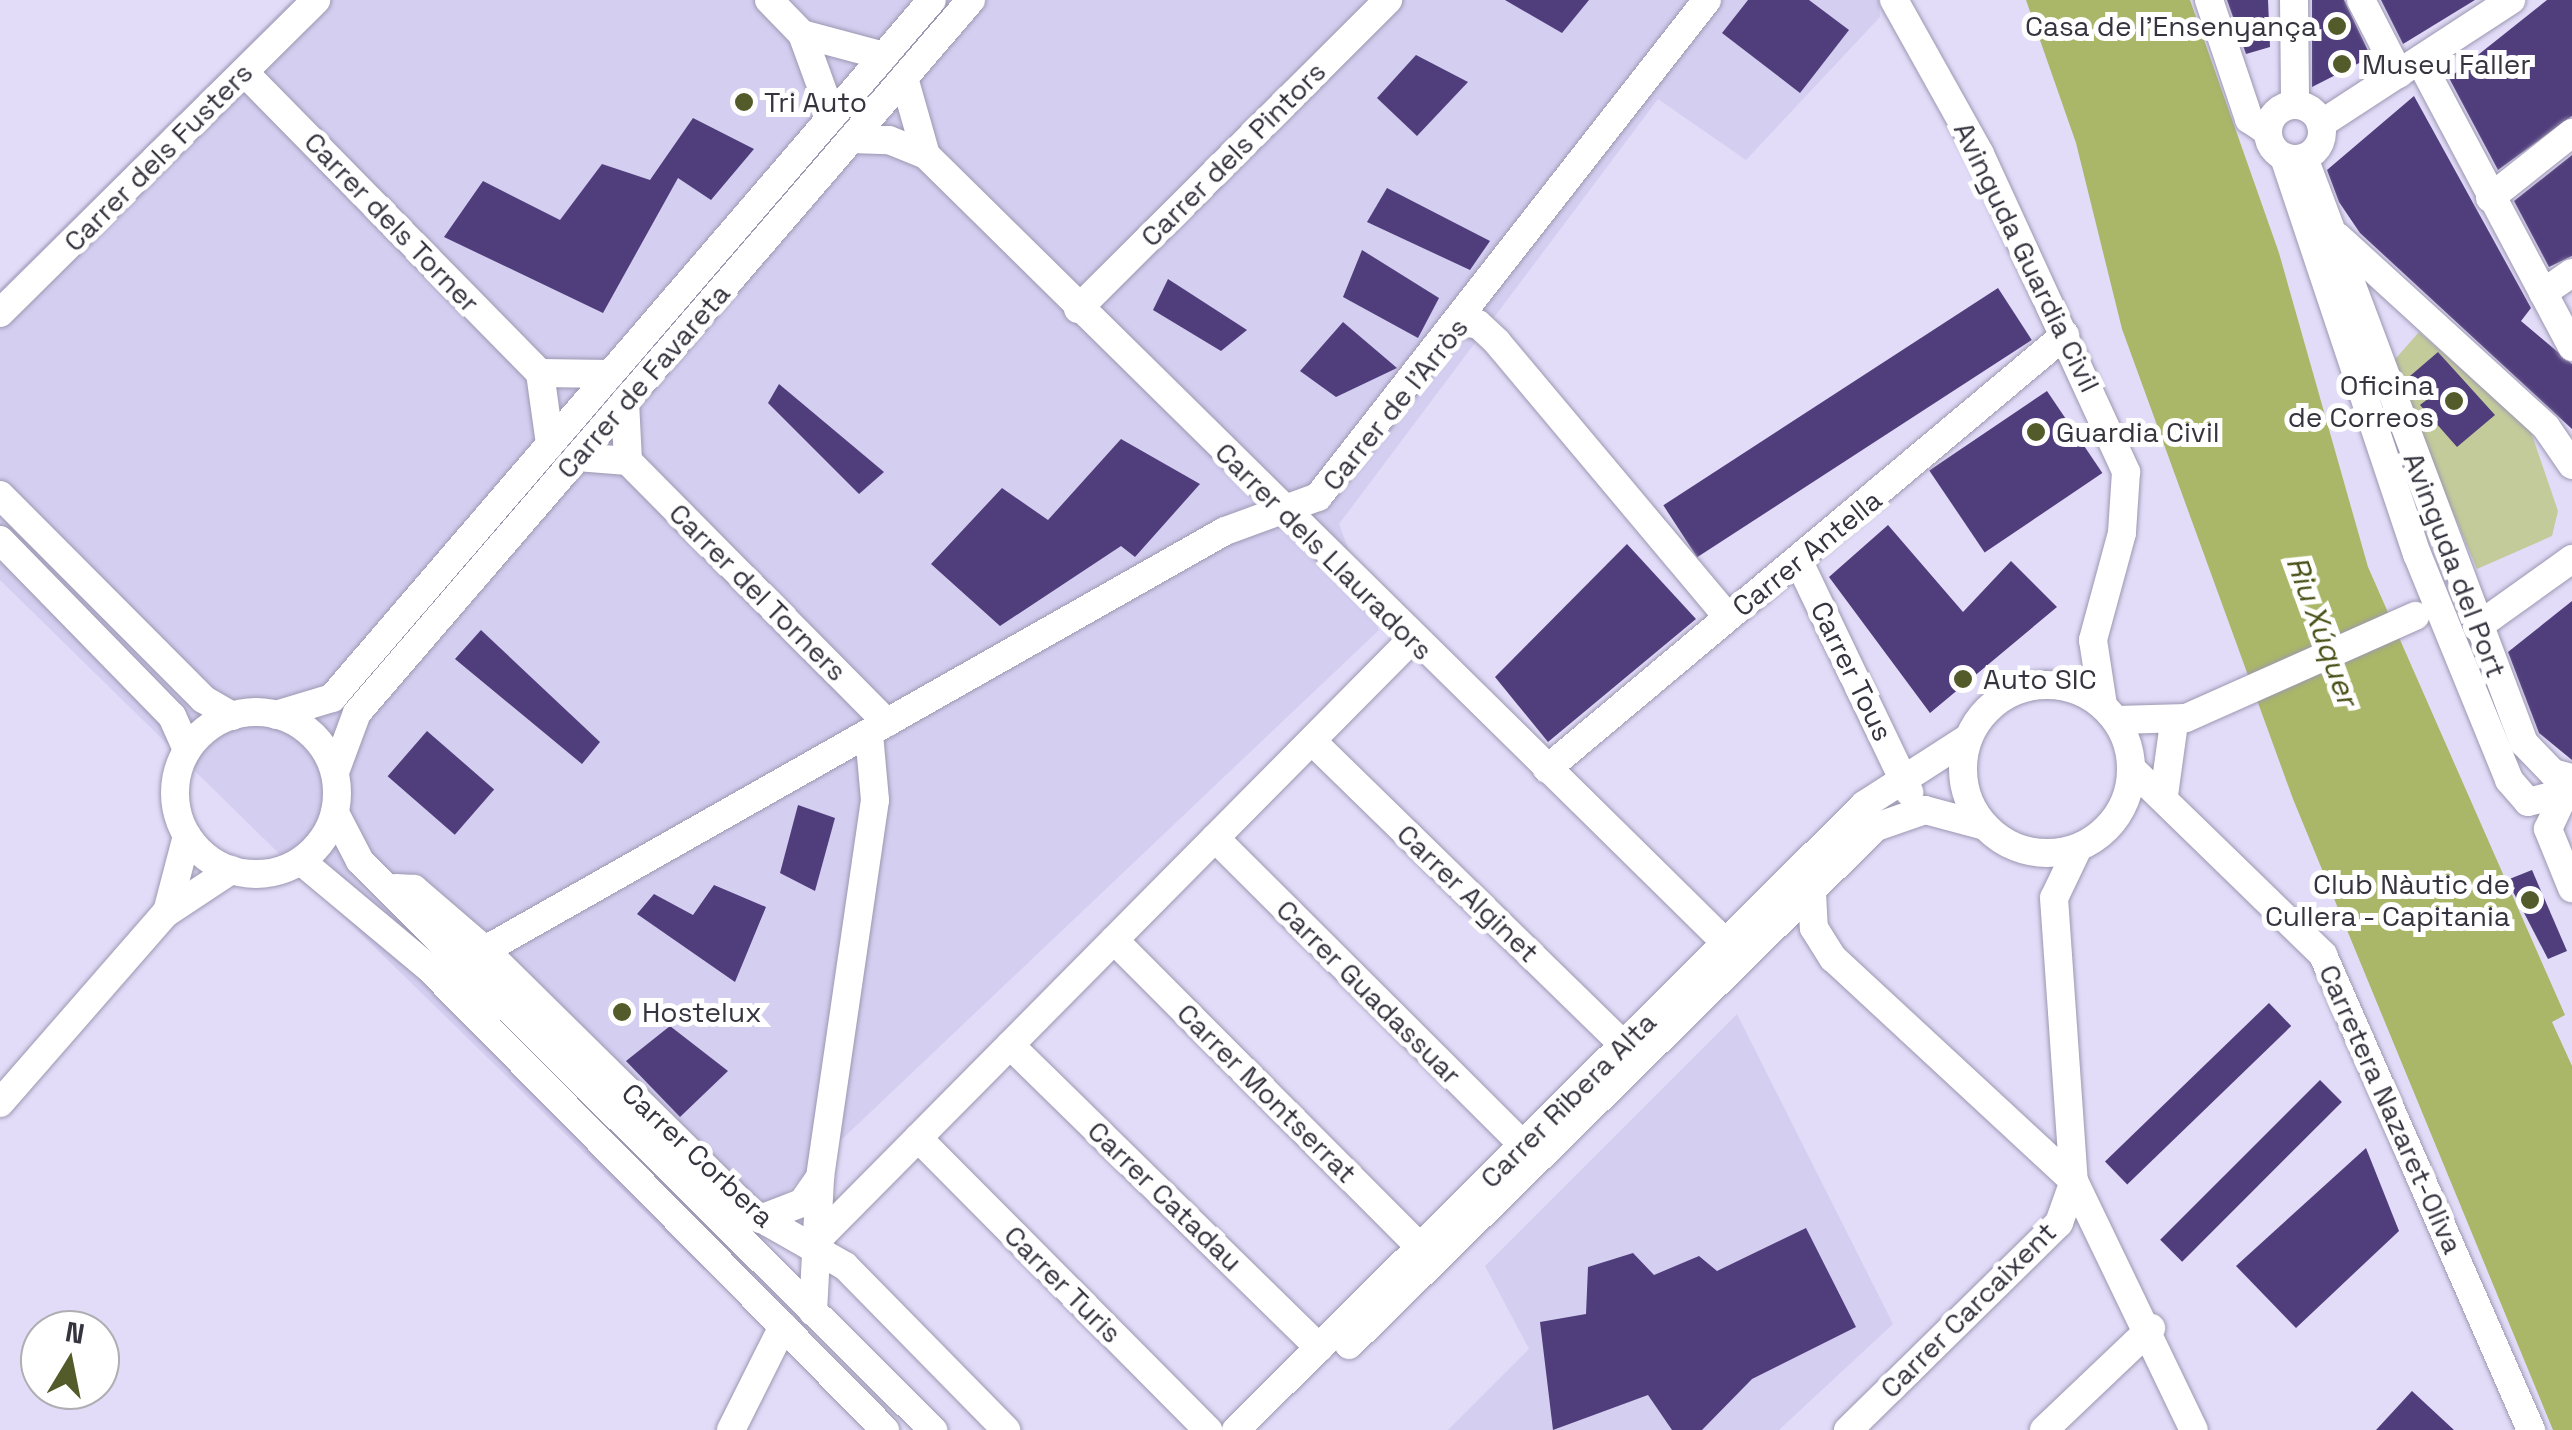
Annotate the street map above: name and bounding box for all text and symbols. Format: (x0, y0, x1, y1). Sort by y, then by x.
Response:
place label: Casa de l'Ensenyança (2025, 9, 2317, 43)
marker: Casa de l'Ensenyança (2326, 15, 2348, 37)
place label: Museu Faller (2362, 47, 2531, 81)
marker: Museu Faller (2331, 53, 2353, 75)
street label: Carrer dels Pintors (1134, 55, 1332, 253)
street label: Carrer dels Fusters (57, 56, 259, 258)
place label: Tri Auto (764, 85, 867, 119)
marker: Tri Auto (733, 91, 755, 113)
street label: Avinguda Guardia Civil (1947, 116, 2107, 398)
street label: Carrer dels Torner (297, 125, 487, 319)
street label: Carrer de Favareta (549, 277, 737, 485)
street label: Carrer de l'Arròs (1315, 311, 1475, 497)
place label: Oficina de Correos (2288, 368, 2434, 434)
marker: Oficina de Correos (2443, 390, 2465, 412)
place label: Guardia Civil (2056, 415, 2220, 449)
marker: Guardia Civil (2025, 421, 2047, 443)
street label: Carrer dels Llauradors (1208, 435, 1440, 667)
street label: Avinguda del Port (2397, 448, 2513, 682)
street label: Carrer Antella (1726, 483, 1888, 623)
street label: Carrer del Torners (662, 496, 854, 688)
water label: Riu Xúquer (2278, 551, 2366, 711)
street label: Carrer Tous (1804, 595, 1900, 747)
place label: Auto SIC (1983, 662, 2097, 696)
marker: Auto SIC (1952, 668, 1974, 690)
street label: Carrer Alginet (1390, 817, 1546, 969)
place label: Club Nàutic de Cullera - Capitania (2263, 867, 2510, 933)
marker: Club Nàutic de Cullera - Capitania (2519, 889, 2541, 911)
street label: Carrer Guadassuar (1270, 893, 1468, 1091)
street label: Carretera Nazaret-Oliva (2312, 959, 2470, 1259)
place label: Hostelux (642, 995, 762, 1029)
street label: Carrer Montserrat (1170, 996, 1364, 1190)
marker: Hostelux (611, 1001, 633, 1023)
street label: Carrer Ribera Alta (1473, 1005, 1663, 1195)
street label: Carrer Corbera (615, 1076, 781, 1234)
street label: Carrer Catadau (1081, 1114, 1249, 1278)
street label: Carrer Carcaixent (1873, 1215, 2063, 1405)
street label: Carrer Turis (997, 1218, 1129, 1350)
north arrow (20, 1310, 120, 1410)
text: N (62, 1313, 87, 1352)

